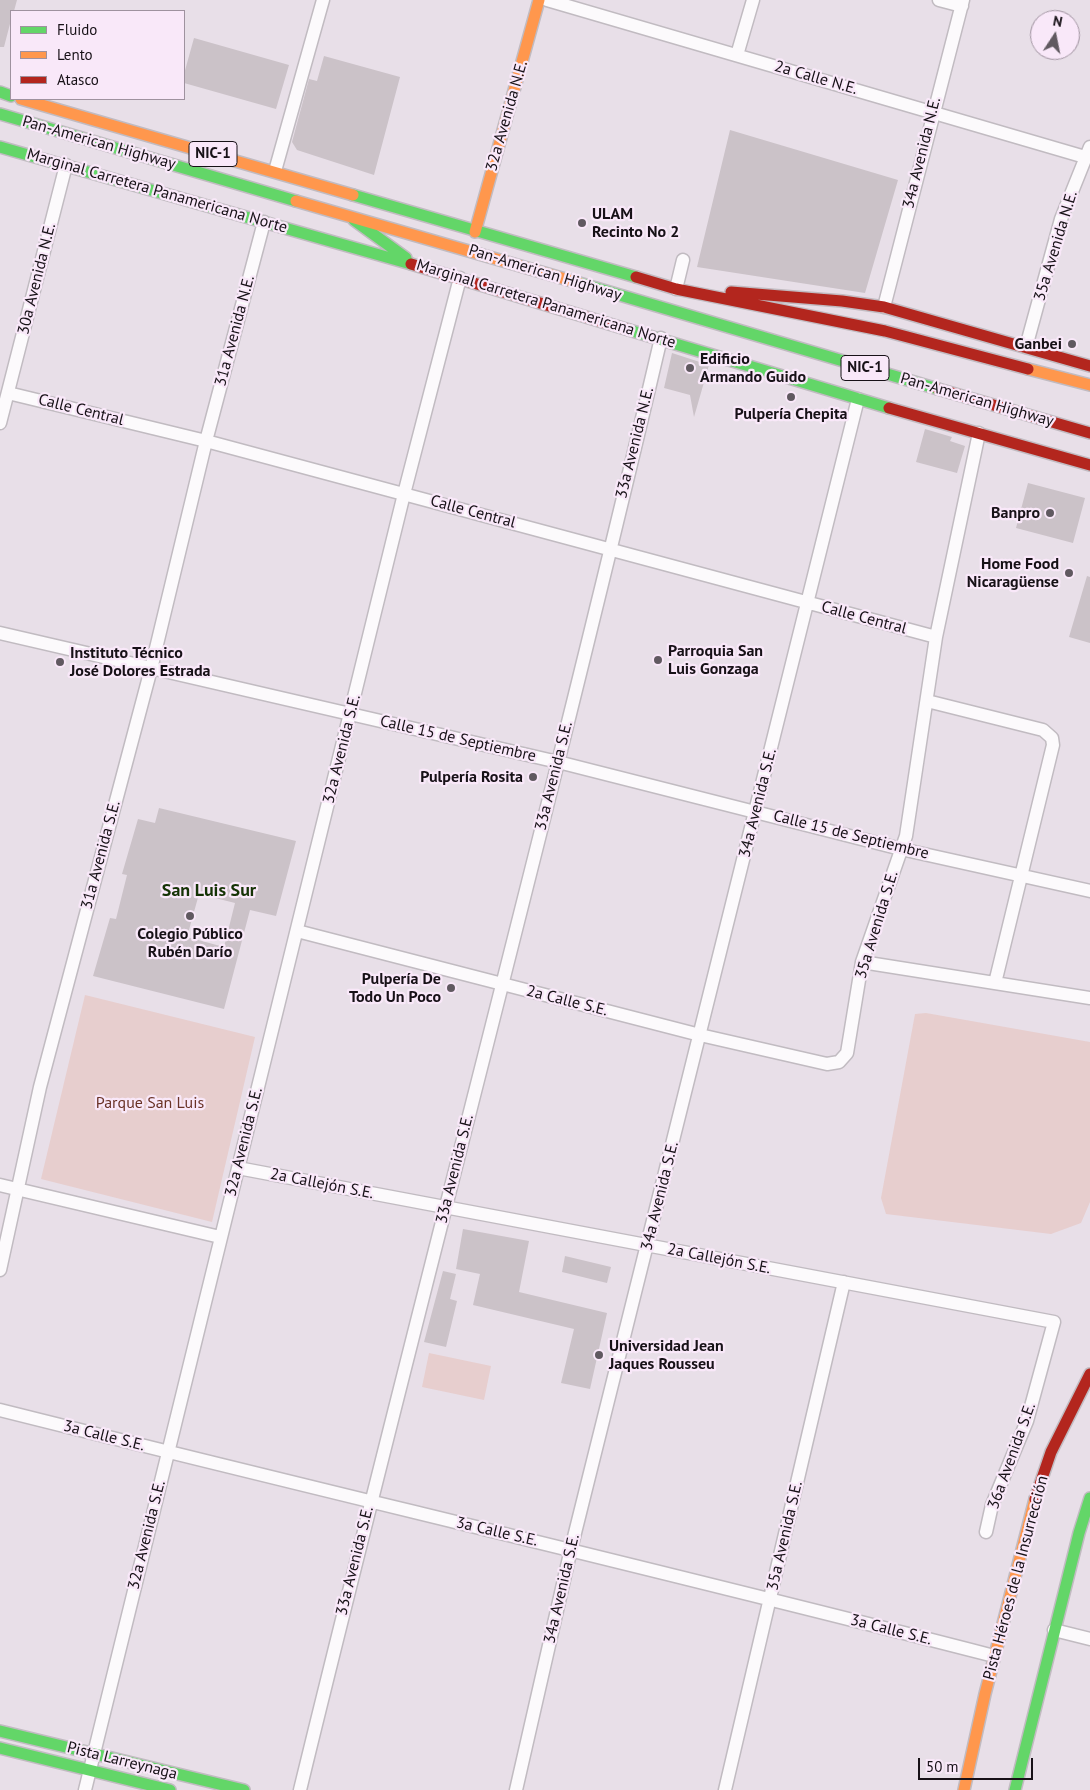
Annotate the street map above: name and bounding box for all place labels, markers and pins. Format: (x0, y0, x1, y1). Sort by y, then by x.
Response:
place label: ULAM Recinto No 2 (592, 204, 679, 242)
marker: ULAM Recinto No 2 (576, 217, 588, 229)
place label: Ganbei (1015, 334, 1062, 354)
marker: Ganbei (1066, 338, 1078, 350)
place label: Edificio Armando Guido (700, 349, 806, 387)
marker: Edificio Armando Guido (684, 362, 696, 374)
marker: Pulpería Chepita (785, 391, 797, 403)
place label: Pulpería Chepita (735, 404, 847, 424)
place label: Banpro (991, 503, 1040, 523)
marker: Banpro (1044, 507, 1056, 519)
place label: Home Food Nicaragüense (967, 554, 1059, 592)
marker: Home Food Nicaragüense (1063, 567, 1075, 579)
place label: Parroquia San Luis Gonzaga (668, 641, 763, 679)
place label: Instituto Técnico José Dolores Estrada (70, 643, 210, 681)
marker: Parroquia San Luis Gonzaga (652, 654, 664, 666)
marker: Instituto Técnico José Dolores Estrada (54, 656, 66, 668)
place label: Pulpería Rosita (420, 767, 523, 787)
marker: Pulpería Rosita (527, 771, 539, 783)
marker: Colegio Público Rubén Darío (184, 910, 196, 922)
place label: Colegio Público Rubén Darío (137, 924, 243, 962)
place label: Pulpería De Todo Un Poco (349, 969, 441, 1007)
marker: Pulpería De Todo Un Poco (445, 982, 457, 994)
place label: Universidad Jean Jaques Rousseu (609, 1336, 724, 1374)
marker: Universidad Jean Jaques Rousseu (593, 1349, 605, 1361)

